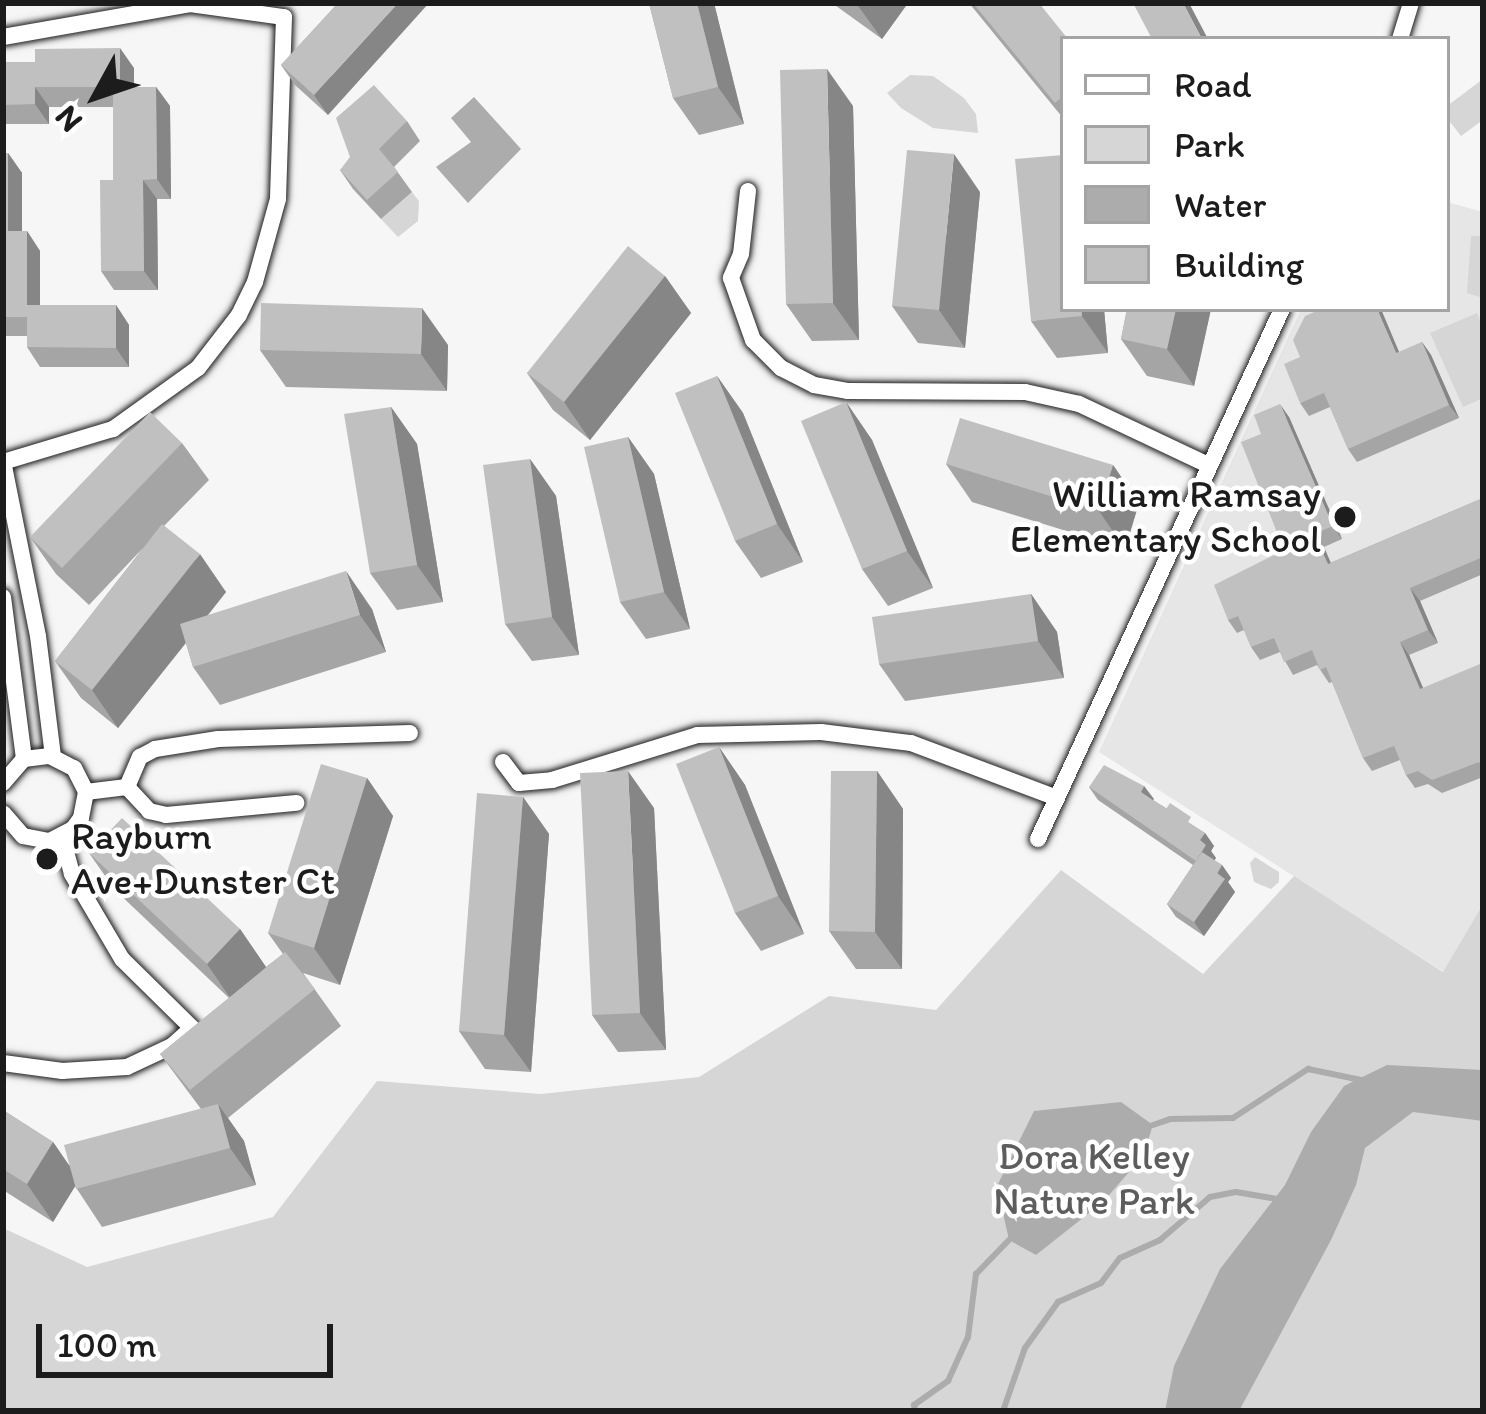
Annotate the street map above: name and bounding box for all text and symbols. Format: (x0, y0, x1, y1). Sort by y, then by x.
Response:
north arrow (36, 36, 156, 156)
legend (1060, 36, 1450, 312)
text: Road (1174, 63, 1252, 106)
text: N (46, 98, 90, 141)
text: Park (1174, 123, 1245, 166)
text: Water (1174, 183, 1266, 226)
text: Building (1174, 243, 1304, 286)
place label: William Ramsay Elementary School (1010, 472, 1321, 563)
marker: William Ramsay Elementary School (1332, 504, 1358, 530)
place label: Rayburn Ave+Dunster Ct (71, 814, 335, 905)
marker: Rayburn Ave+Dunster Ct (34, 846, 60, 872)
park label: Dora Kelley Nature Park (993, 1134, 1195, 1225)
scale bar (42, 1300, 339, 1374)
text: 100 m (57, 1323, 156, 1366)

